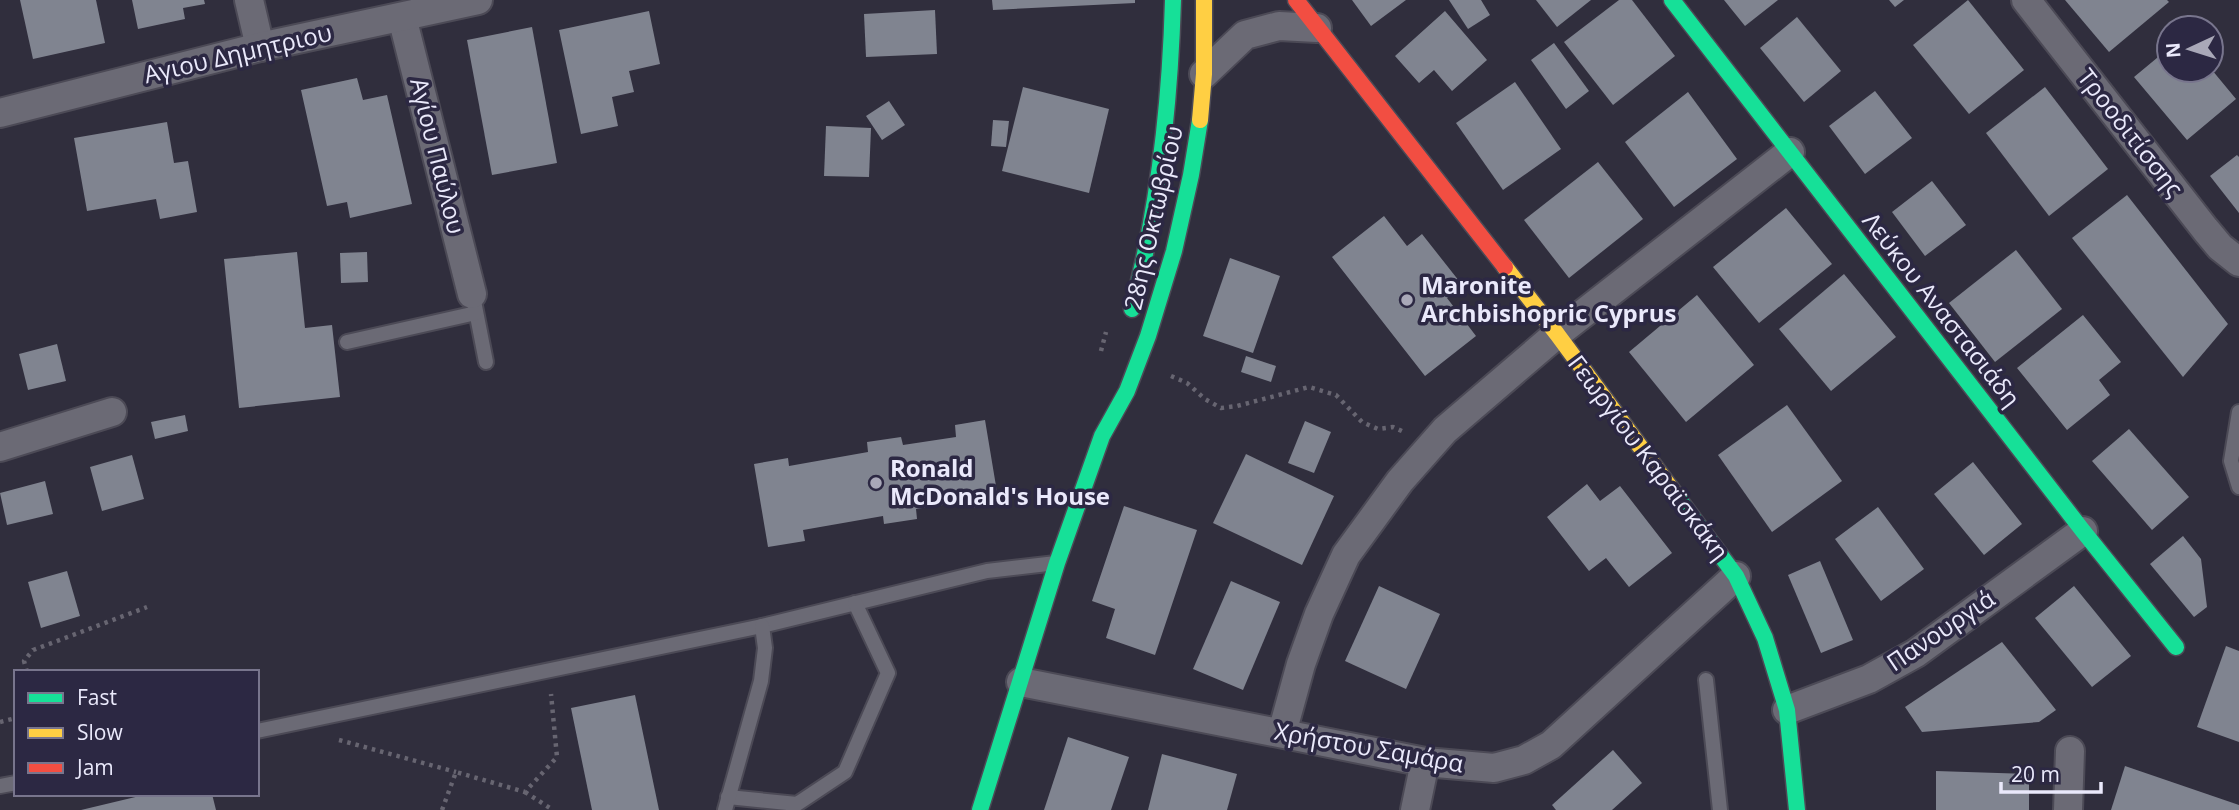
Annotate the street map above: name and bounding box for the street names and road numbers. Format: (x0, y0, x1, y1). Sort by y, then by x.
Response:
street label: Αγιου Δημητριου (140, 15, 335, 90)
street label: Τροοδιτίσσης (2071, 61, 2192, 203)
street label: Αγίου Παύλου (403, 74, 474, 237)
street label: 28ης Οκτωβρίου (1115, 122, 1190, 313)
street label: Λεύκου Αναστασιάδη (1856, 205, 2029, 413)
street label: Γεωργίου Καραϊσκάκη (1561, 348, 1737, 566)
street label: Πανουργιά (1880, 581, 2001, 678)
street label: Χρήστου Σαμάρα (1272, 714, 1467, 779)

